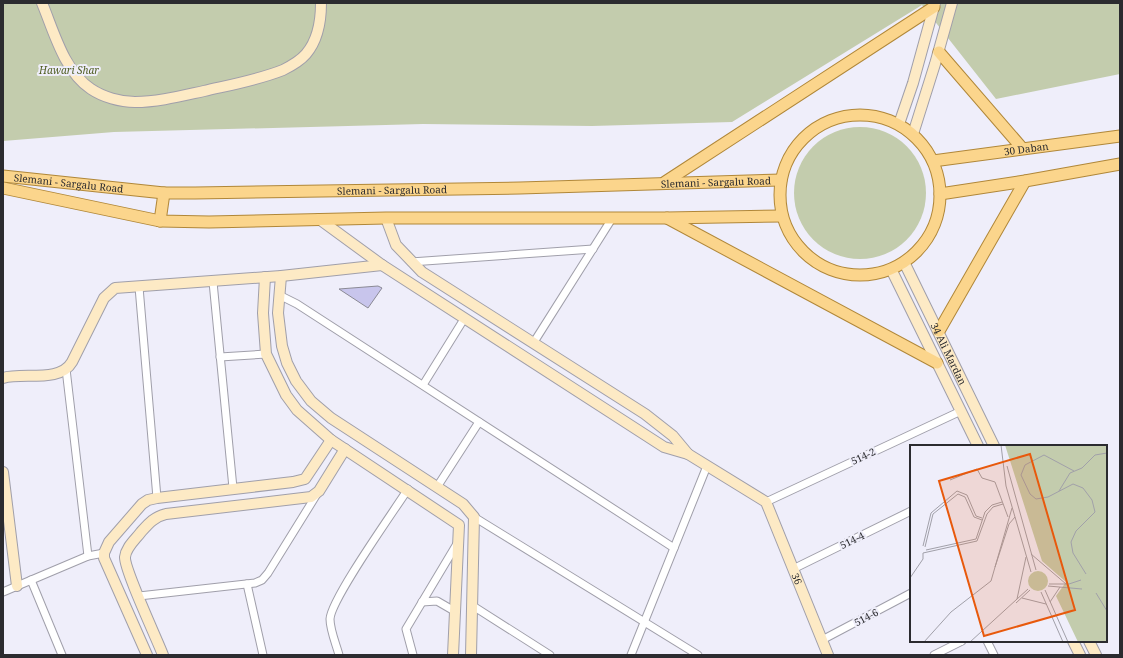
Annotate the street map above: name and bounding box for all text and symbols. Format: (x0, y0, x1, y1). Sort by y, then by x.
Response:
park label: Hawari Shar (38, 63, 99, 77)
street label: 30 Daban (1003, 139, 1050, 158)
street label: Slemani - Sargalu Road (13, 170, 124, 196)
street label: Slemani - Sargalu Road (661, 173, 771, 191)
street label: Slemani - Sargalu Road (337, 182, 447, 198)
street label: 34 Ali Mardan (928, 320, 970, 388)
street label: 514-2 (849, 444, 877, 468)
inset map (910, 445, 1107, 642)
street label: 514-4 (837, 528, 867, 552)
street label: 36 (788, 571, 806, 587)
street label: 514-6 (851, 605, 881, 629)

